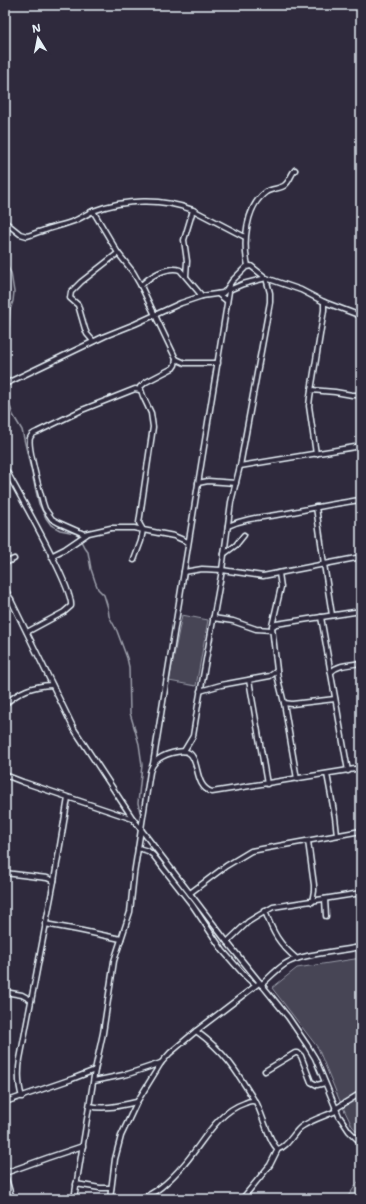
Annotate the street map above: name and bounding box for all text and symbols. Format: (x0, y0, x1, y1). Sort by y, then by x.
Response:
north arrow (18, 18, 58, 58)
text: N (31, 20, 42, 37)

